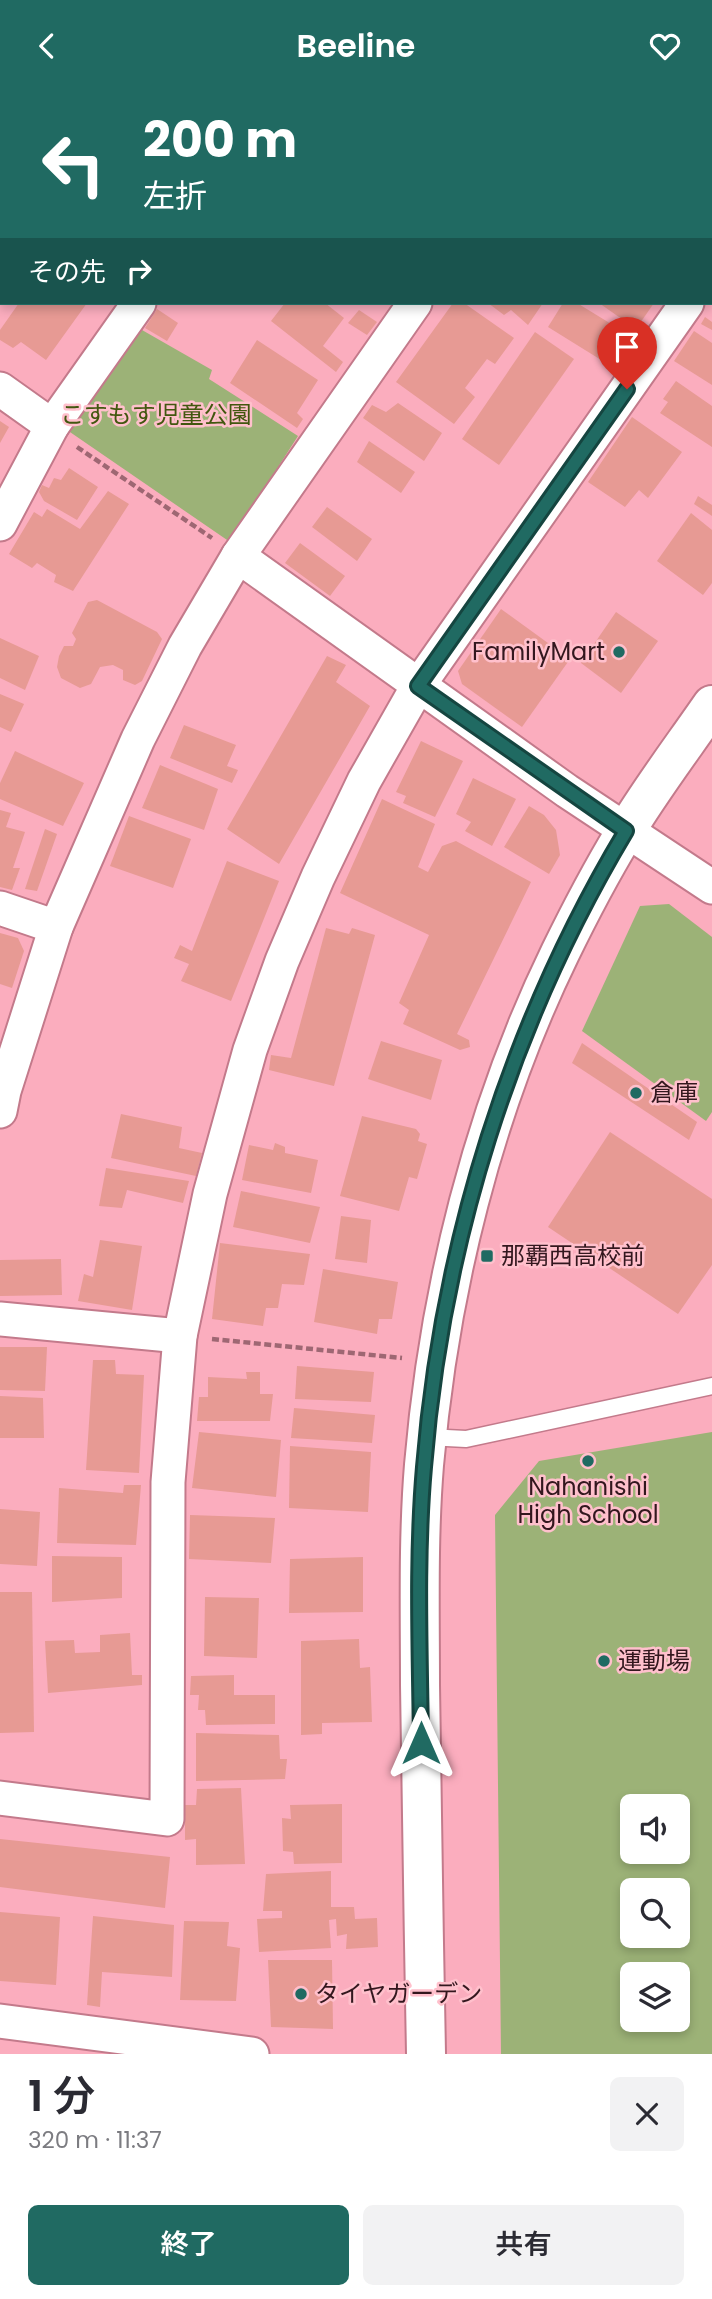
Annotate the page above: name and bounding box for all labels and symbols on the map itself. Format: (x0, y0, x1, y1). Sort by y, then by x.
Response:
pin (597, 317, 657, 389)
park label: こすもす児童公園 (60, 398, 252, 431)
place label: FamilyMart (472, 635, 605, 668)
marker: FamilyMart (611, 644, 627, 660)
place label: 倉庫 (650, 1076, 698, 1109)
marker: 倉庫 (628, 1085, 644, 1101)
place label: 那覇西高校前 (501, 1239, 645, 1272)
marker: 那覇西高校前 (479, 1248, 495, 1264)
marker: Nahanishi High School (580, 1453, 596, 1469)
place label: Nahanishi High School (517, 1470, 659, 1531)
place label: 運動場 (618, 1644, 690, 1677)
marker: 運動場 (596, 1653, 612, 1669)
position arrow (384, 1706, 458, 1780)
place label: タイヤガーデン (315, 1977, 482, 2010)
marker: タイヤガーデン (293, 1986, 309, 2002)

